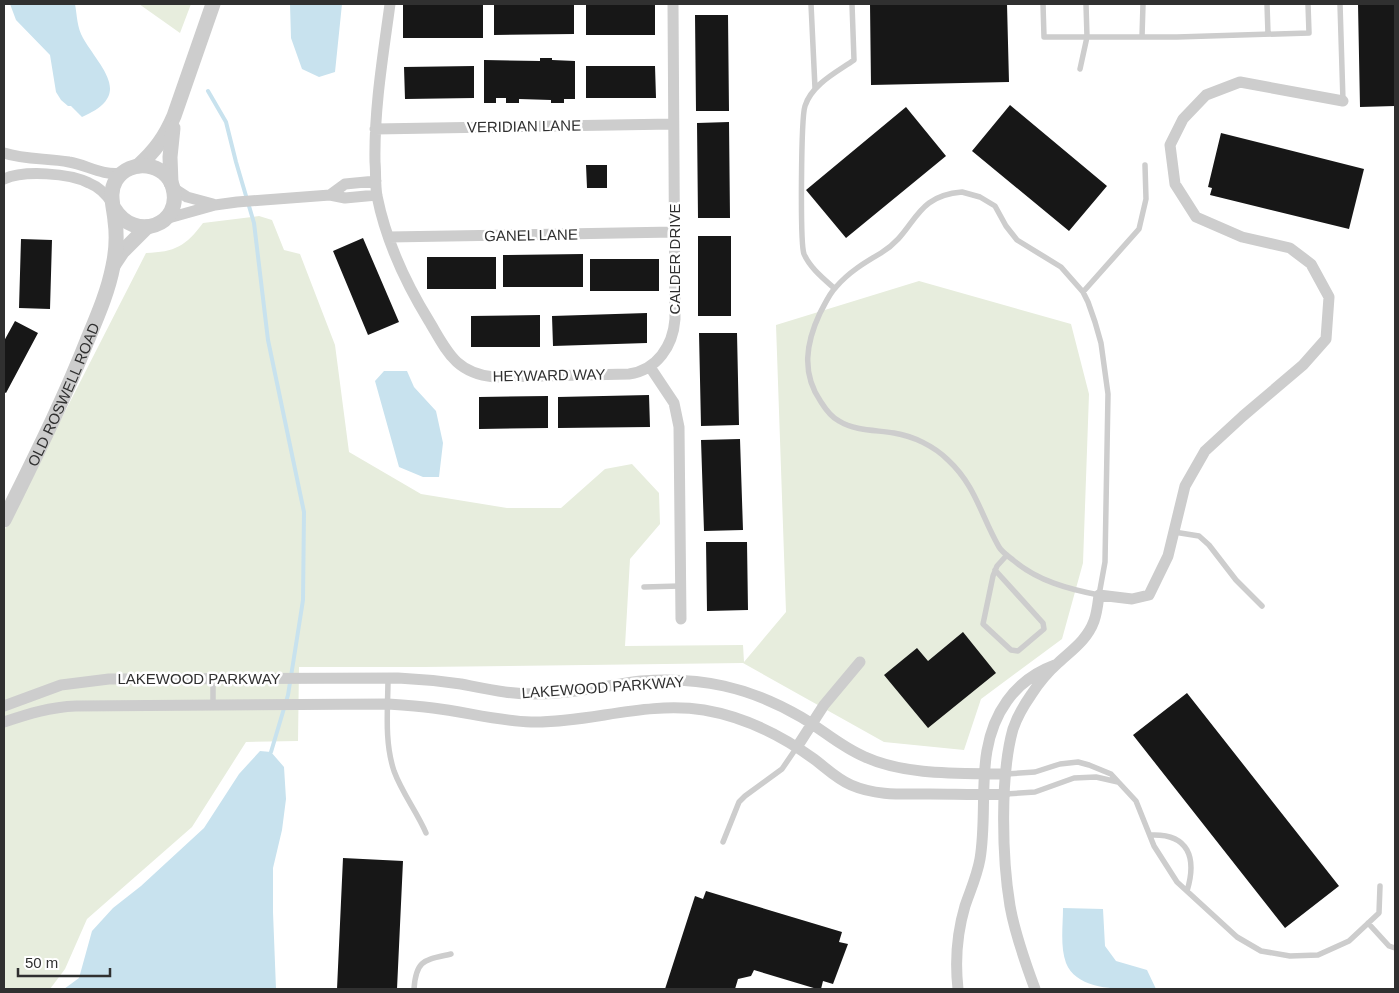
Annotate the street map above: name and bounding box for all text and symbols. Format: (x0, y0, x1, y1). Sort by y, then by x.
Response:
street label: VERIDIAN LANE (467, 117, 581, 135)
street label: CALDER DRIVE (666, 204, 683, 314)
street label: GANEL LANE (484, 226, 578, 244)
street label: OLD ROSWELL ROAD (23, 320, 102, 469)
street label: HEYWARD WAY (492, 366, 606, 384)
street label: LAKEWOOD PARKWAY (117, 670, 281, 687)
street label: LAKEWOOD PARKWAY (521, 673, 685, 701)
scale bar (18, 946, 110, 978)
text: 50 m (25, 954, 58, 971)

